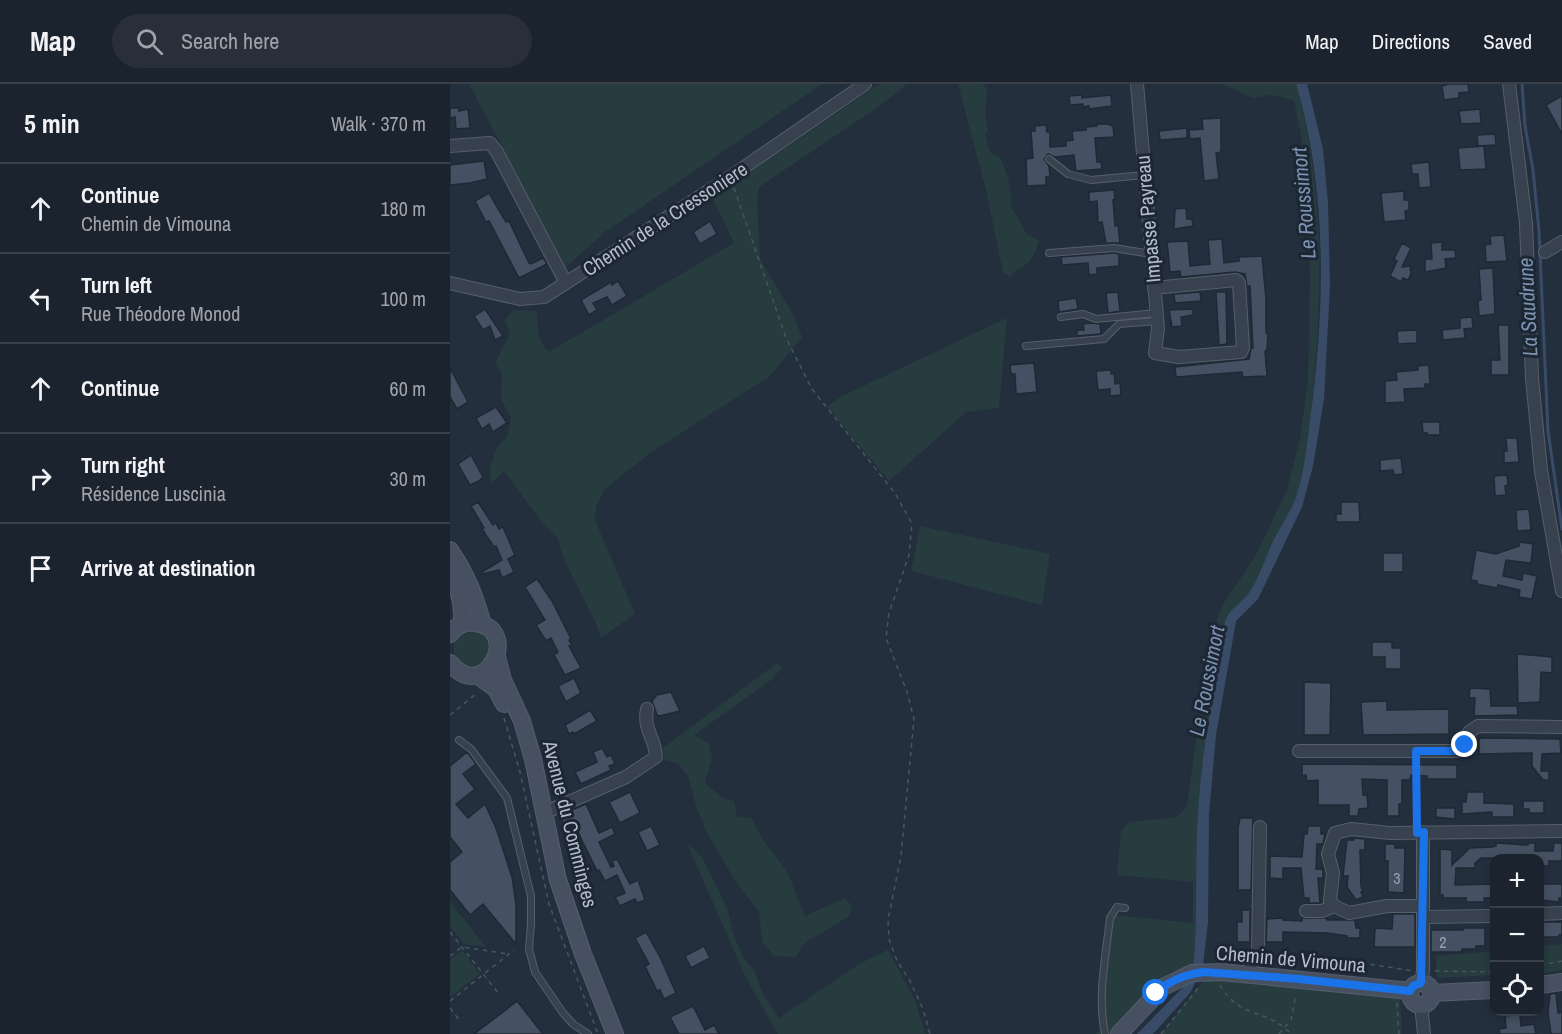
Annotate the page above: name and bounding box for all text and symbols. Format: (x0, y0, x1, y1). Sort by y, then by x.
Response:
search box (112, 14, 532, 68)
text: Map (30, 22, 76, 60)
icon: search (133, 25, 166, 58)
text: Search here (181, 26, 279, 56)
text: Map (1305, 27, 1339, 56)
text: Directions (1372, 27, 1450, 56)
text: Saved (1483, 27, 1532, 56)
text: 5 min (24, 106, 80, 141)
text: Walk · 370 m (331, 110, 426, 137)
water label: Le Roussimort (1284, 145, 1323, 260)
street label: Impasse Payreau (1128, 154, 1167, 284)
street label: Chemin de la Cressoniere (577, 155, 752, 282)
text: Continue (81, 180, 159, 210)
icon: ahead (24, 192, 57, 225)
text: 180 m (380, 195, 426, 222)
text: Chemin de Vimouna (81, 210, 231, 237)
water label: La Saudrune (1510, 257, 1545, 357)
text: Turn left (81, 270, 152, 300)
icon: left (24, 282, 57, 315)
text: 100 m (380, 285, 426, 312)
text: Rue Théodore Monod (81, 300, 240, 327)
icon: ahead (24, 372, 57, 405)
text: Continue (81, 373, 159, 403)
text: 60 m (390, 375, 426, 402)
text: Turn right (81, 450, 165, 480)
icon: right (24, 462, 57, 495)
text: 30 m (390, 465, 426, 492)
text: Résidence Luscinia (81, 480, 226, 507)
icon: arrive (24, 552, 57, 585)
text: Arrive at destination (81, 553, 255, 583)
water label: Le Roussimort (1182, 622, 1232, 739)
route end (1451, 731, 1477, 757)
street label: Avenue du Comminges (536, 737, 604, 910)
map controls (1490, 854, 1544, 1016)
button: + (1490, 854, 1544, 908)
house number: 3 (1393, 867, 1401, 889)
button: − (1490, 908, 1544, 962)
house number: 2 (1439, 931, 1447, 953)
street label: Chemin de Vimouna (1215, 939, 1367, 978)
button: locate (1490, 962, 1544, 1016)
route start (1142, 979, 1168, 1005)

